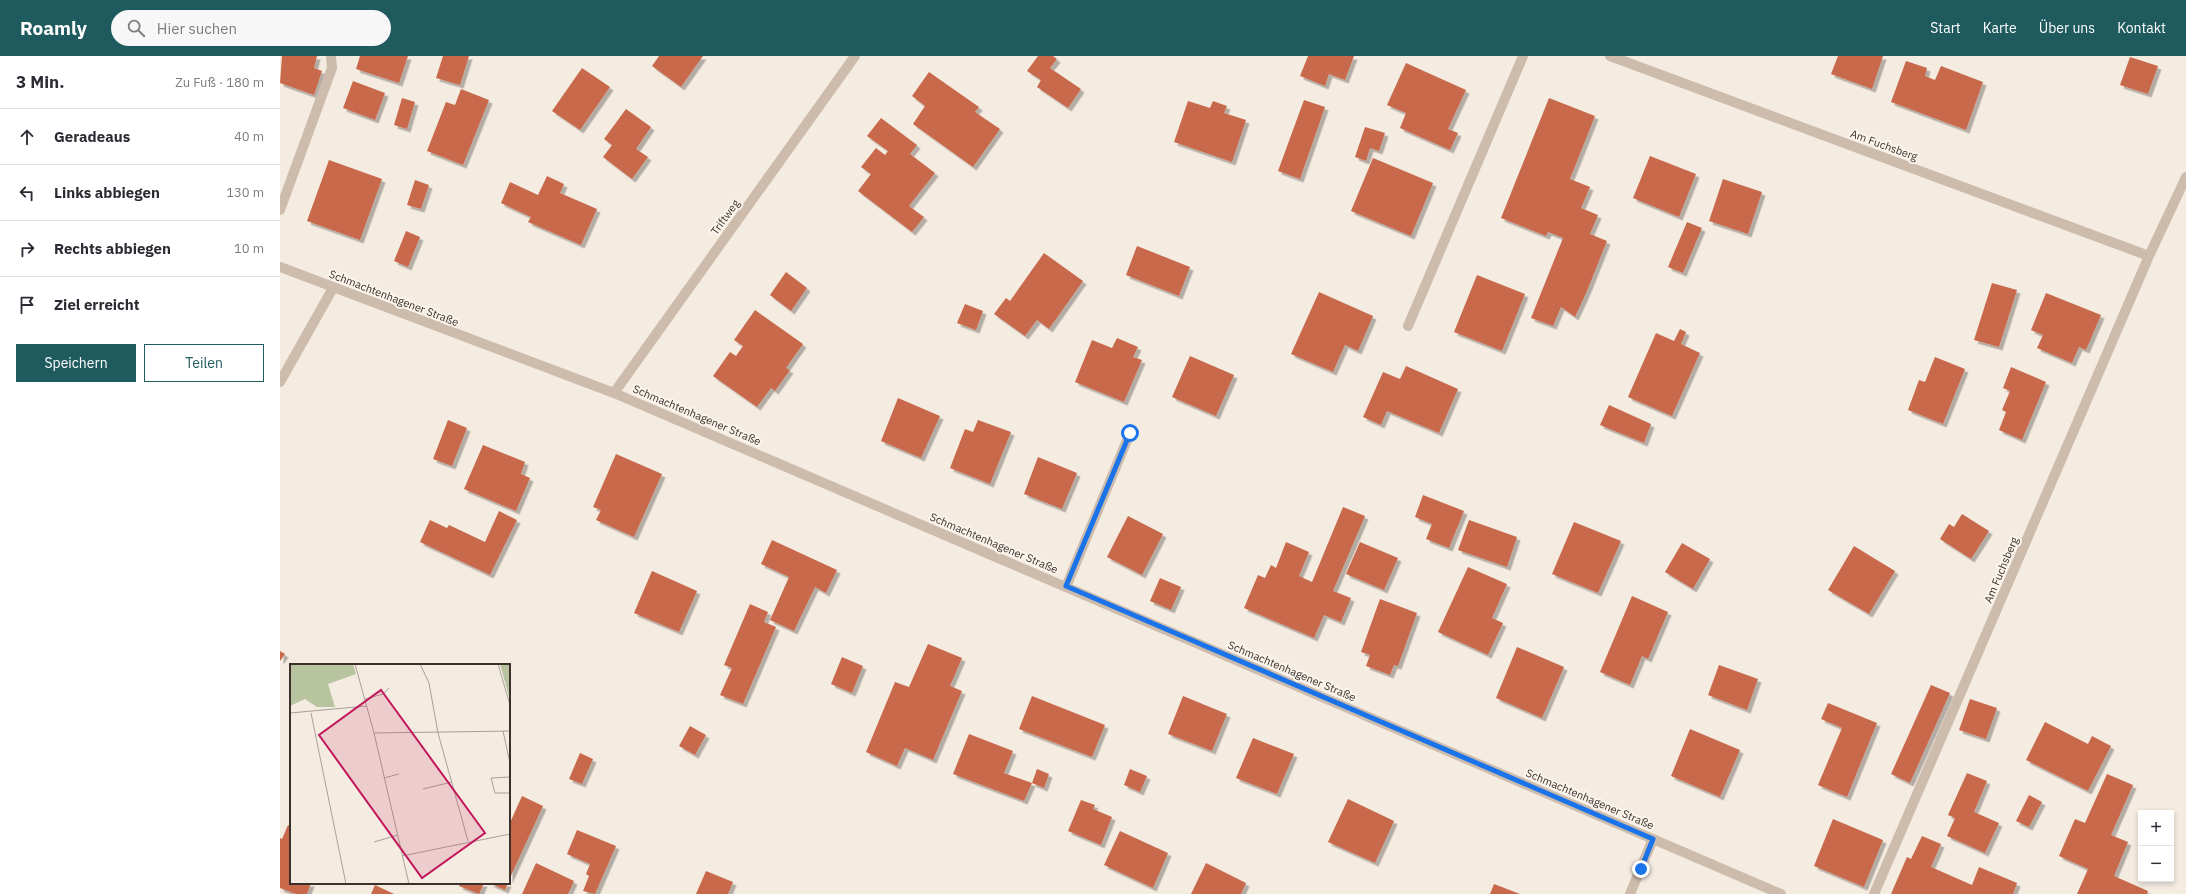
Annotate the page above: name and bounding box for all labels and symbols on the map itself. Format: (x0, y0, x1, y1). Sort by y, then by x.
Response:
street label: Am Fuchsberg (1848, 126, 1920, 164)
street label: Triftweg (708, 196, 743, 237)
street label: Schmachtenhagener Straße (327, 267, 461, 329)
street label: Schmachtenhagener Straße (631, 382, 763, 448)
route start (1121, 424, 1139, 442)
street label: Schmachtenhagener Straße (928, 510, 1060, 576)
street label: Am Fuchsberg (1981, 535, 2021, 605)
street label: Schmachtenhagener Straße (1226, 638, 1358, 704)
inset map (290, 664, 510, 884)
street label: Schmachtenhagener Straße (1524, 766, 1656, 832)
route end (1632, 860, 1650, 878)

